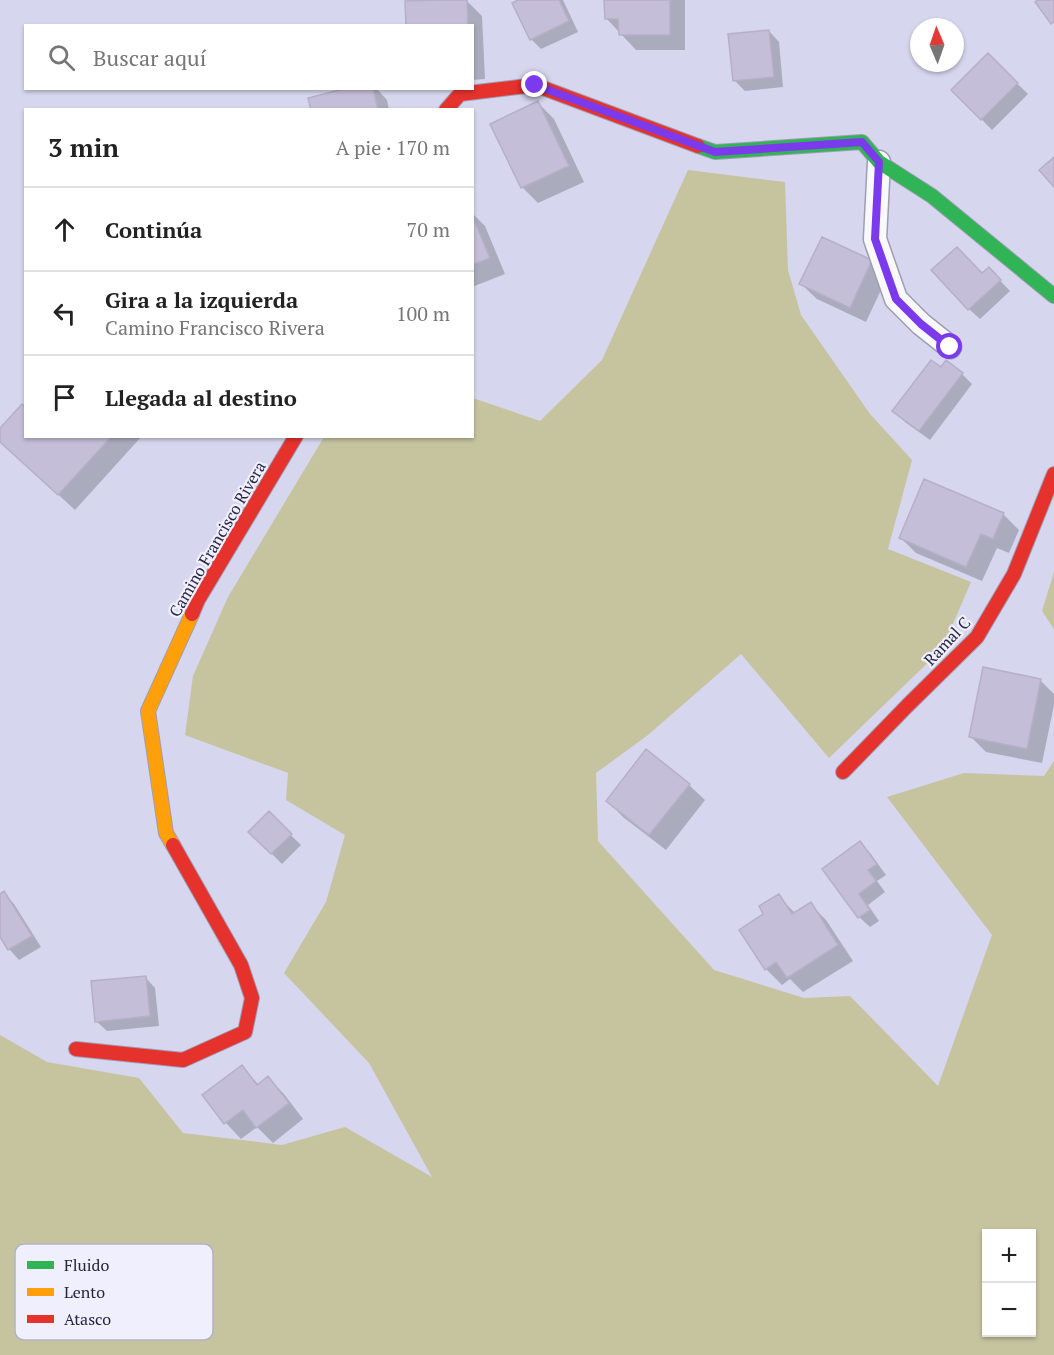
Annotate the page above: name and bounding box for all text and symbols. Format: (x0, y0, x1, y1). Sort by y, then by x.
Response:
north arrow (910, 18, 964, 72)
search box (24, 24, 474, 90)
icon: search (45, 41, 78, 74)
text: Buscar aquí (93, 43, 206, 72)
route end (521, 71, 547, 97)
text: 3 min (48, 130, 119, 164)
text: A pie · 170 m (336, 134, 450, 161)
icon: ahead (48, 213, 81, 246)
text: Continúa (105, 215, 202, 244)
text: 70 m (407, 216, 450, 243)
text: Gira a la izquierda (105, 285, 298, 314)
icon: left (48, 297, 81, 330)
text: 100 m (396, 300, 450, 327)
text: Camino Francisco Rivera (105, 314, 325, 341)
route start (936, 333, 962, 359)
icon: arrive (48, 381, 81, 414)
text: Llegada al destino (105, 383, 297, 412)
street label: Camino Francisco Rivera (164, 457, 270, 621)
street label: Ramal C (919, 612, 975, 670)
map controls (982, 1229, 1036, 1337)
button: + (982, 1229, 1036, 1283)
legend (15, 1244, 213, 1340)
text: Fluido (64, 1254, 109, 1276)
text: Lento (64, 1281, 105, 1303)
button: − (982, 1283, 1036, 1337)
text: Atasco (64, 1308, 111, 1330)

